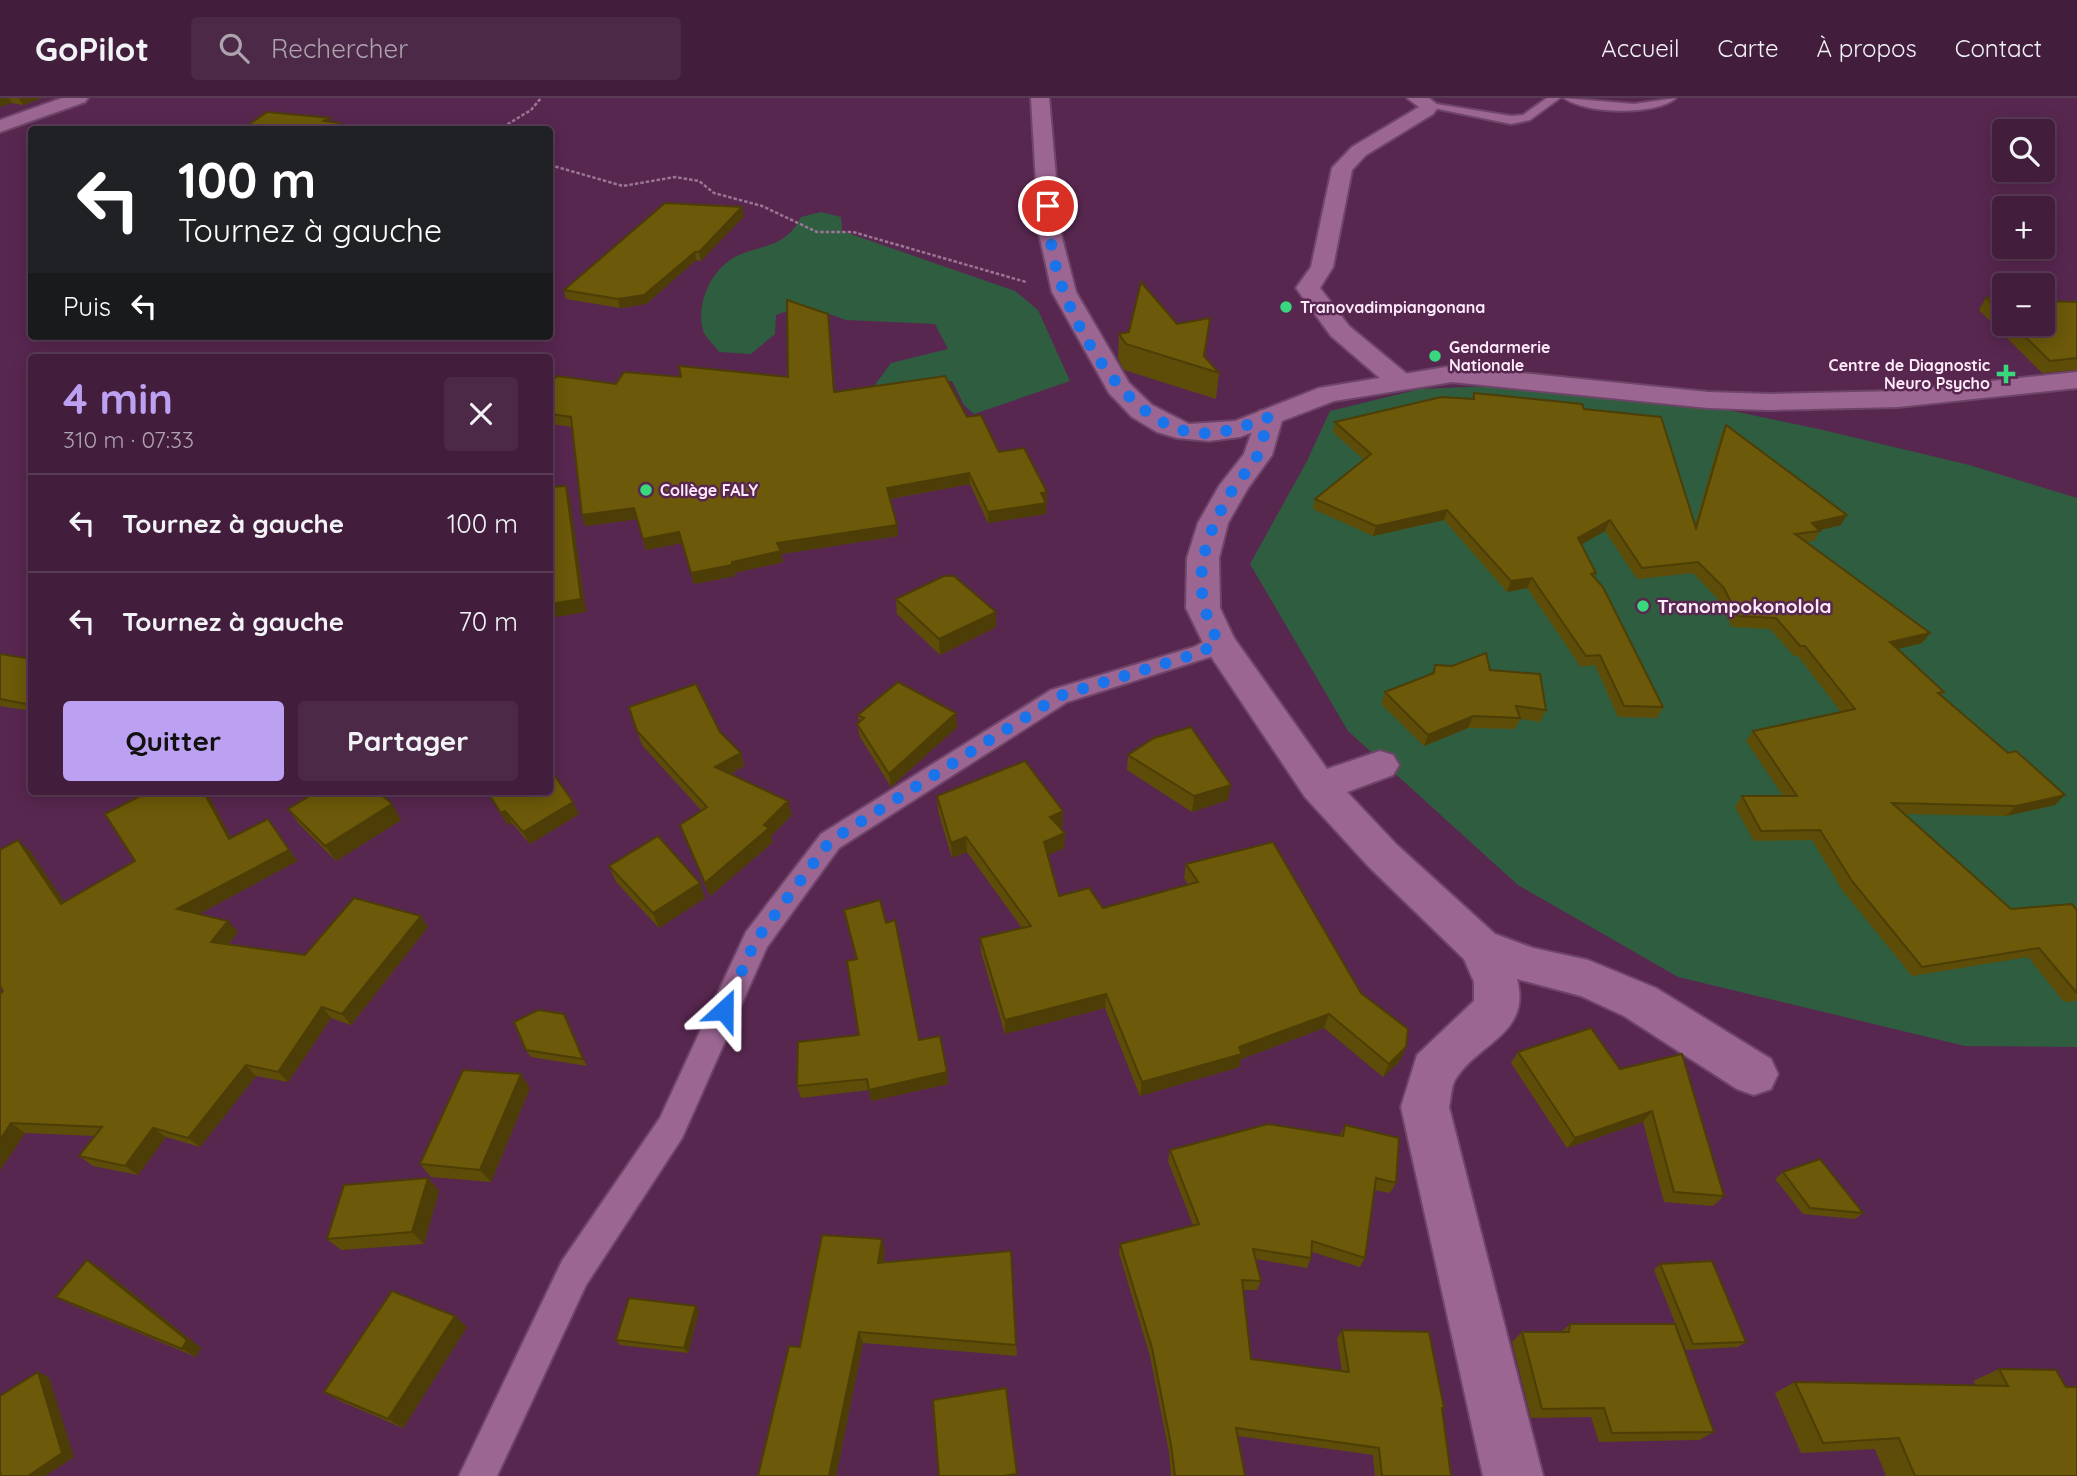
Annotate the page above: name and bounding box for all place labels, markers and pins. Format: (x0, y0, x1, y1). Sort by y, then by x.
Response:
pin (1018, 176, 1078, 236)
place label: Tranovadimpiangonana (1300, 297, 1485, 317)
marker: Tranovadimpiangonana (1278, 299, 1294, 315)
place label: Gendarmerie Nationale (1449, 337, 1551, 375)
marker: Gendarmerie Nationale (1427, 348, 1443, 364)
place label: Centre de Diagnostic Neuro Psycho (1829, 355, 1990, 393)
marker: Centre de Diagnostic Neuro Psycho (1996, 364, 2016, 384)
place label: Collège FALY (660, 480, 758, 500)
marker: Collège FALY (638, 482, 654, 498)
place label: Tranompokonolola (1657, 594, 1831, 618)
marker: Tranompokonolola (1635, 598, 1651, 614)

